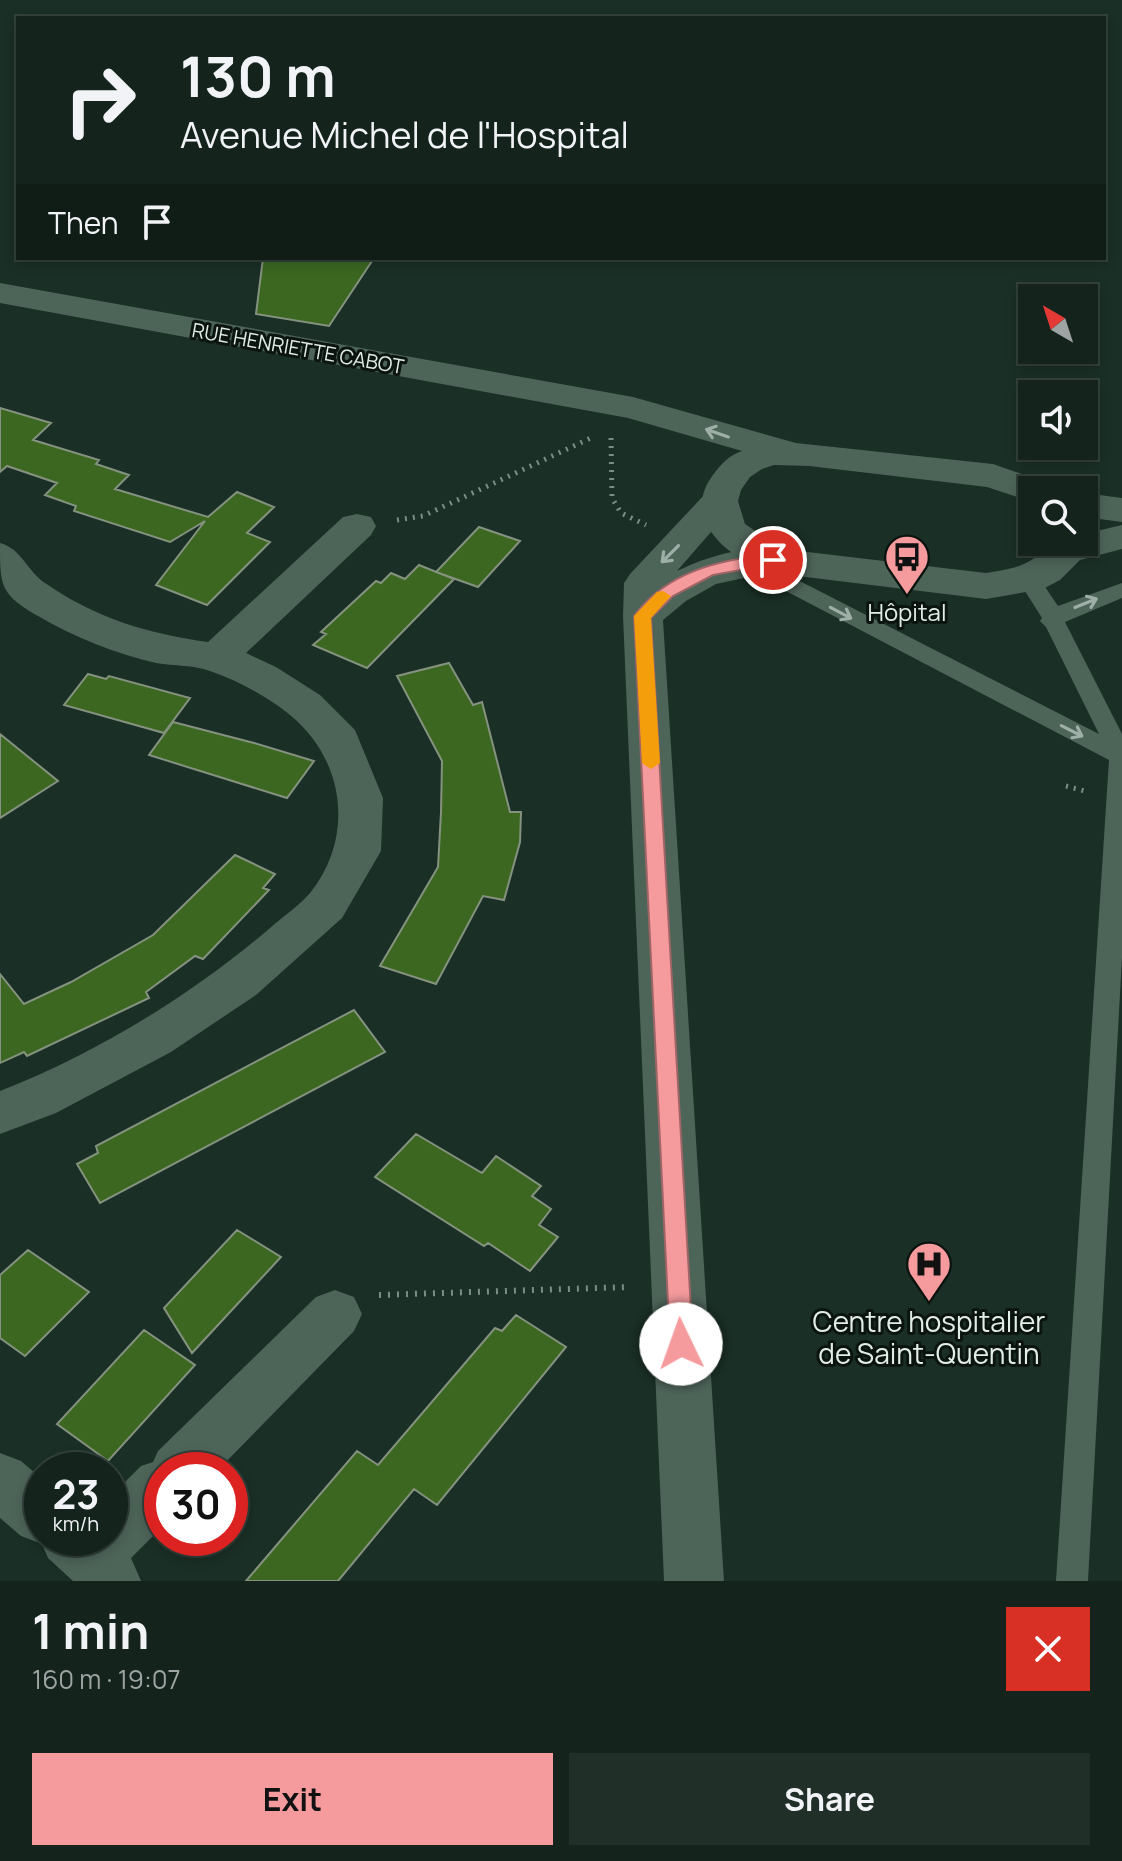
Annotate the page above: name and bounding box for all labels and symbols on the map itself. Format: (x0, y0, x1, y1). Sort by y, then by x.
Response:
north arrow (1018, 284, 1098, 364)
street label: RUE HENRIETTE CABOT (190, 316, 406, 380)
one-way arrow (705, 425, 730, 440)
pin (739, 526, 807, 594)
bus stop icon: Hôpital (883, 533, 931, 596)
one-way arrow (660, 544, 680, 563)
place label: Hôpital (868, 595, 947, 628)
one-way arrow (1073, 595, 1098, 609)
one-way arrow (828, 606, 852, 622)
one-way arrow (1060, 724, 1084, 740)
hospital icon: Centre hospitalier de Saint-Quentin (905, 1240, 953, 1303)
position arrow (639, 1302, 723, 1386)
place label: Centre hospitalier de Saint-Quentin (813, 1302, 1045, 1372)
speed limit sign: 30 (144, 1452, 248, 1556)

